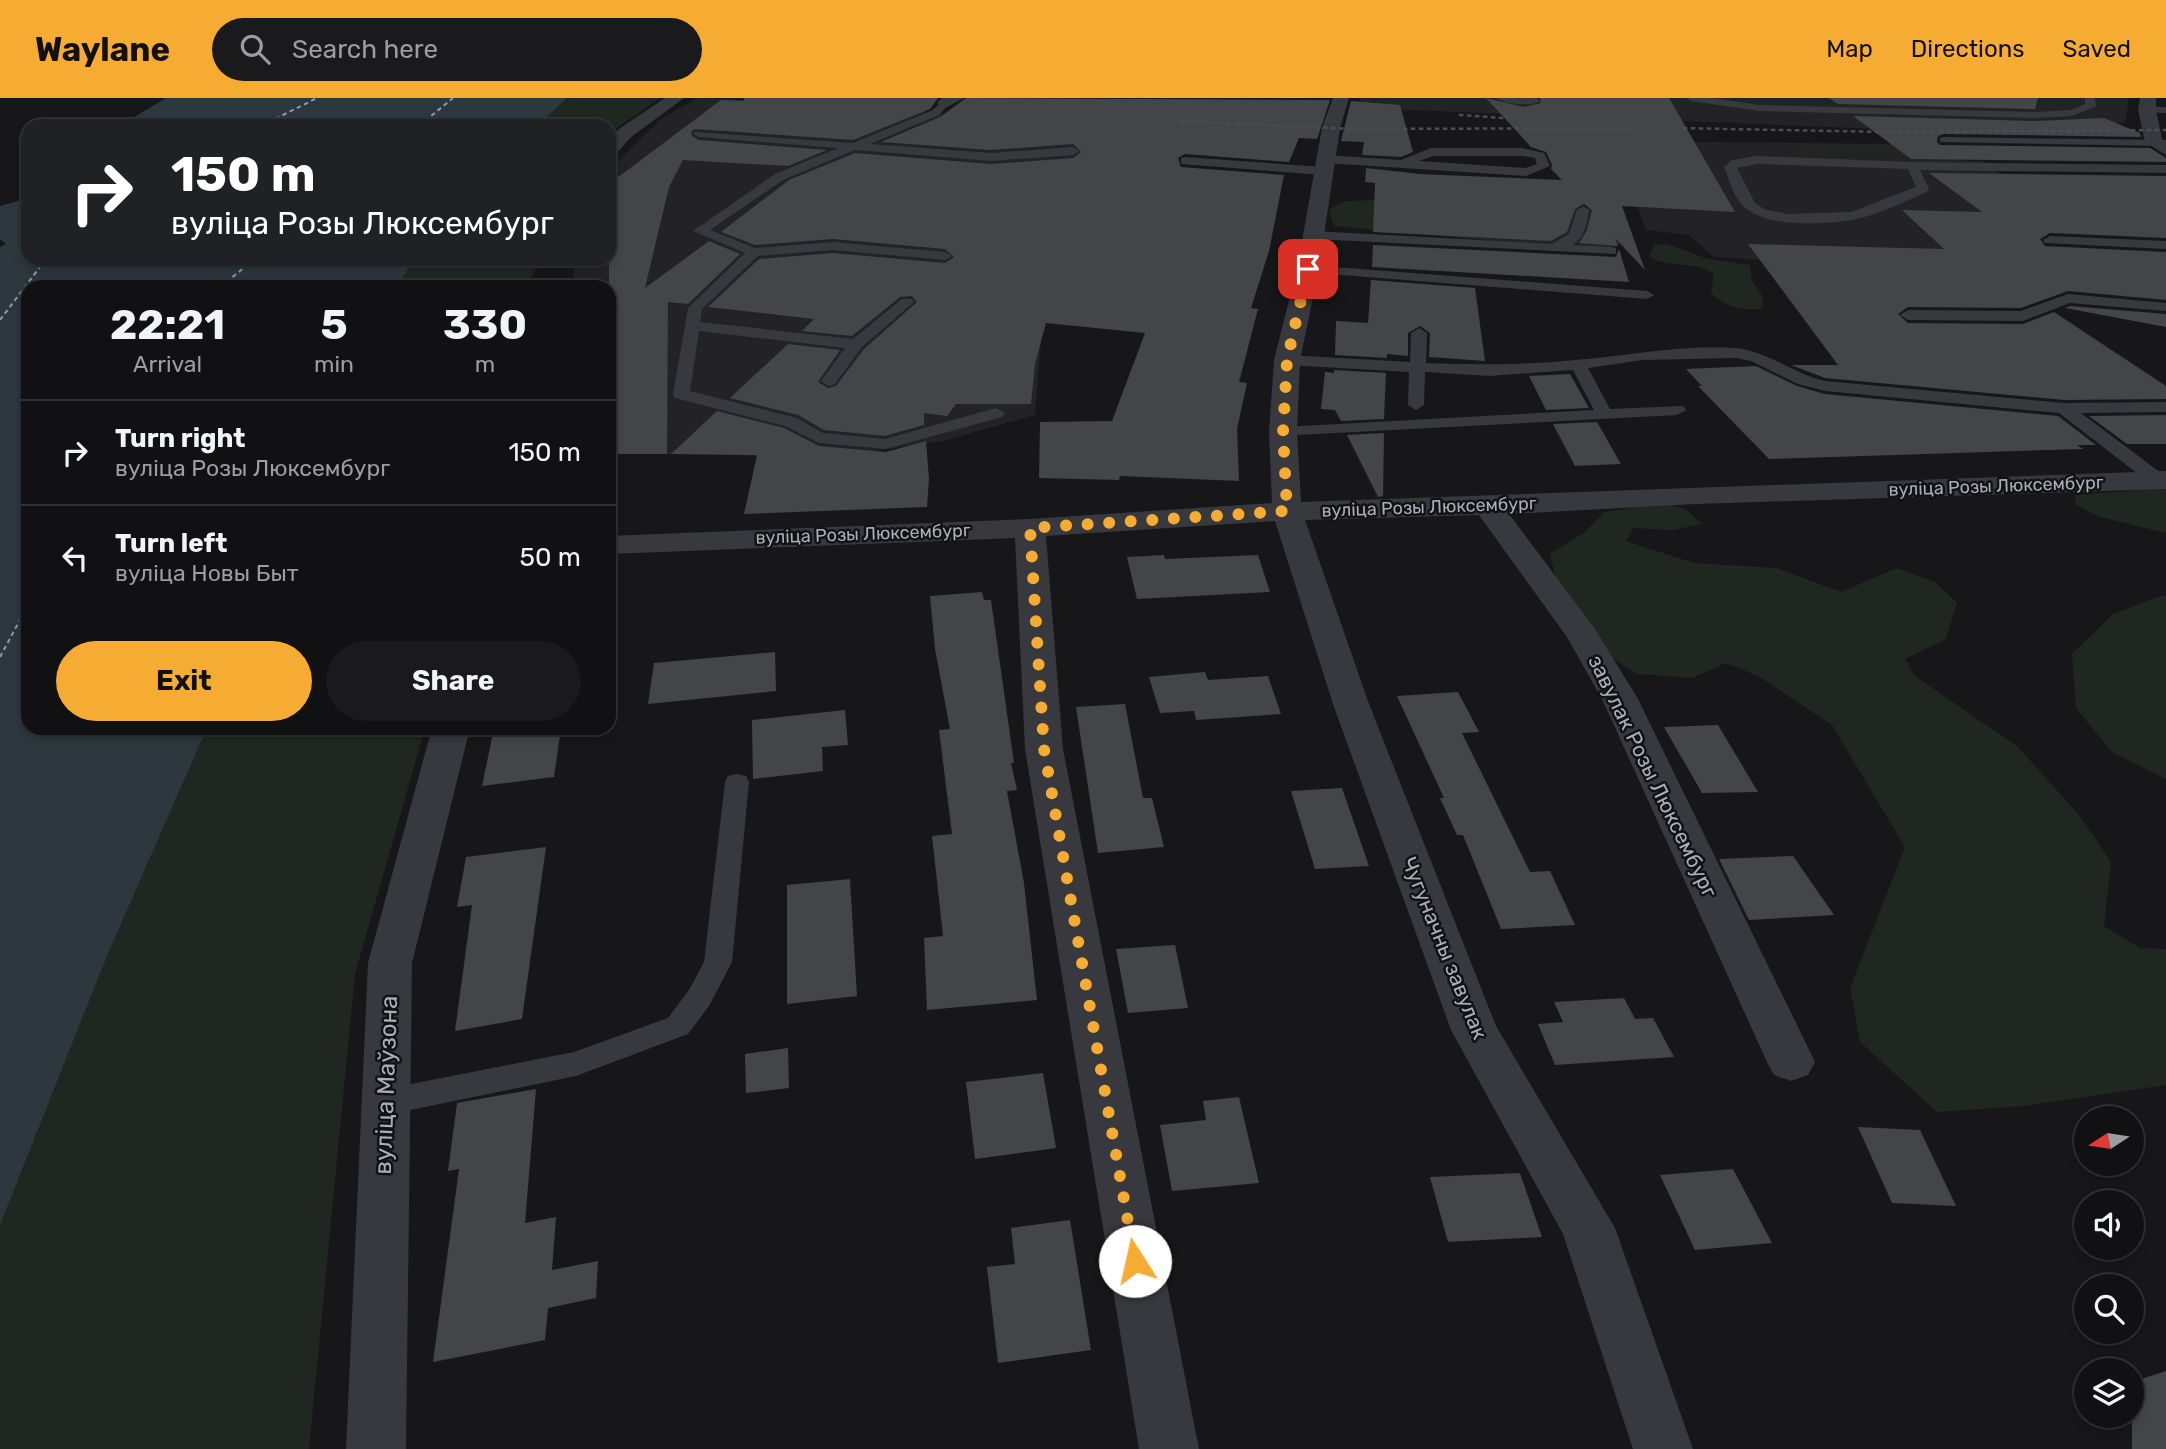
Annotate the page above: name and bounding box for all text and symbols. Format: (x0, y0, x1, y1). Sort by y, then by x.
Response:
search box (212, 18, 702, 81)
text: Waylane (35, 30, 170, 69)
icon: search (236, 30, 274, 68)
text: Search here (292, 34, 438, 65)
text: Map (1826, 35, 1873, 63)
text: Directions (1911, 35, 2024, 63)
text: Saved (2062, 35, 2131, 63)
text: 150 m (171, 145, 316, 203)
icon: right (56, 147, 147, 238)
text: вуліца Розы Люксембург (171, 204, 554, 242)
pin (1278, 239, 1338, 299)
icon: arrive (1289, 250, 1327, 288)
text: 22:21 (110, 300, 225, 350)
text: 5 (320, 300, 348, 350)
text: 330 (443, 300, 527, 350)
text: Arrival (133, 350, 202, 378)
text: min (314, 350, 354, 378)
text: m (475, 350, 495, 378)
text: Turn right (115, 423, 245, 454)
icon: right (56, 434, 94, 472)
text: 150 m (508, 437, 581, 468)
text: вуліца Розы Люксембург (115, 454, 390, 482)
street label: вуліца Розы Люксембург (1888, 471, 2104, 501)
street label: вуліца Розы Люксембург (1321, 492, 1537, 522)
street label: вуліца Розы Люксембург (755, 519, 971, 549)
text: Turn left (115, 528, 227, 559)
icon: left (56, 539, 94, 577)
text: 50 m (520, 542, 581, 573)
text: вуліца Новы Быт (115, 559, 298, 587)
button: Exit (56, 641, 312, 721)
button: Share (326, 641, 581, 721)
street label: завулак Розы Люксембург (1583, 651, 1723, 901)
street label: Чугуначны завулак (1397, 853, 1493, 1043)
street label: вуліца Маўзона (369, 995, 403, 1175)
north arrow (2074, 1106, 2144, 1176)
map controls (2074, 1106, 2144, 1428)
button: sound (2074, 1190, 2144, 1260)
position arrow (1098, 1224, 1172, 1298)
button: search (2074, 1274, 2144, 1344)
button: layers (2074, 1358, 2144, 1428)

